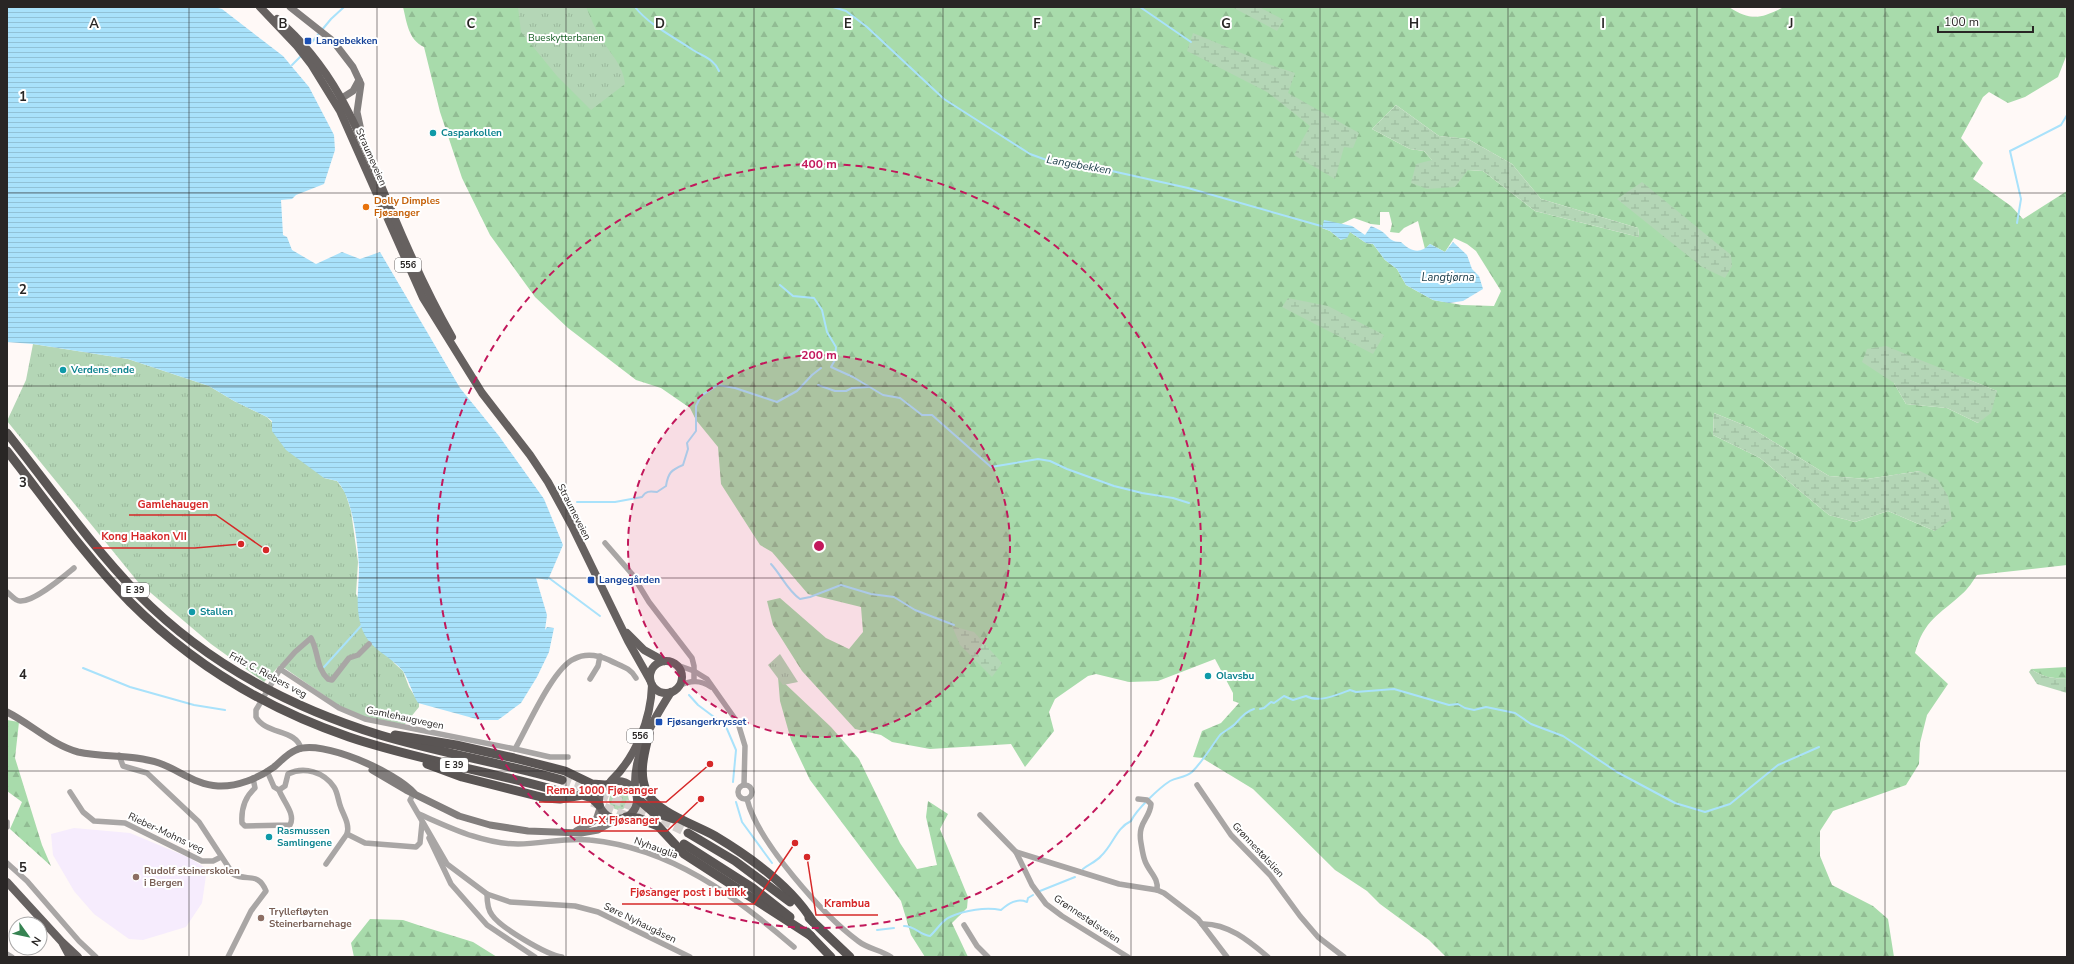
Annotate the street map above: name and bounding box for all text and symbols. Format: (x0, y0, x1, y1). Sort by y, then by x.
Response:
scale bar (1938, 8, 2033, 34)
text: 100 m (1944, 14, 1979, 30)
text: A (89, 15, 99, 33)
text: B (279, 15, 288, 33)
text: C (467, 15, 476, 33)
text: D (655, 15, 665, 33)
text: E (844, 15, 852, 33)
text: F (1033, 15, 1041, 33)
text: G (1221, 15, 1231, 33)
text: H (1409, 15, 1419, 33)
text: I (1601, 15, 1605, 33)
text: J (1788, 15, 1793, 33)
park label: Bueskytterbanen (528, 31, 604, 45)
place label: Langebekken (316, 34, 378, 48)
marker: Langebekken (303, 36, 313, 46)
text: 1 (19, 88, 27, 106)
street label: Straumeveien (352, 126, 390, 188)
place label: Casparkollen (441, 126, 502, 140)
marker: Casparkollen (428, 128, 438, 138)
water label: Langebekken (1045, 152, 1113, 178)
text: 400 m (801, 156, 837, 172)
place label: Dolly Dimples Fjøsanger (374, 194, 440, 220)
marker: Dolly Dimples Fjøsanger (361, 202, 371, 212)
road number: 556 (395, 258, 421, 272)
water label: Langtjørna (1421, 270, 1475, 285)
text: 2 (19, 281, 27, 299)
text: 200 m (801, 347, 837, 363)
place label: Verdens ende (70, 363, 135, 377)
marker: Verdens ende (58, 365, 68, 375)
text: 3 (19, 474, 27, 492)
street label: Straumeveien (554, 481, 594, 543)
callout: Gamlehaugen (129, 492, 216, 515)
text: Gamlehaugen (137, 497, 209, 512)
callout: Kong Haakon VII (93, 525, 195, 548)
text: Kong Haakon VII (101, 529, 187, 544)
centre of rings (812, 539, 826, 553)
place label: Langegården (599, 573, 660, 587)
marker: Langegården (586, 575, 596, 585)
road number: E 39 (121, 583, 149, 597)
place label: Stallen (200, 605, 233, 619)
marker: Stallen (187, 607, 197, 617)
street label: Fritz C. Riebers veg (227, 649, 310, 702)
text: 4 (19, 666, 27, 684)
place label: Olavsbu (1216, 669, 1255, 683)
marker: Olavsbu (1203, 671, 1213, 681)
street label: Gamlehaugvegen (365, 703, 445, 733)
place label: Fjøsangerkrysset (667, 715, 746, 729)
marker: Fjøsangerkrysset (654, 717, 664, 727)
road number: 556 (627, 729, 653, 743)
road number: E 39 (440, 758, 468, 772)
callout: Rema 1000 Fjøsanger (539, 779, 666, 802)
text: Rema 1000 Fjøsanger (546, 783, 658, 798)
callout: Uno-X Fjøsanger (565, 808, 667, 831)
street label: Rieber-Mohns veg (126, 809, 206, 857)
text: Uno-X Fjøsanger (573, 813, 660, 828)
street label: Grønnestølslien (1229, 819, 1287, 881)
place label: Rasmussen Samlingene (277, 824, 332, 850)
marker: Rasmussen Samlingene (264, 832, 274, 842)
street label: Nyhauglia (632, 834, 680, 862)
text: 5 (19, 859, 27, 877)
place label: Rudolf steinerskolen i Bergen (144, 864, 240, 890)
marker: Rudolf steinerskolen i Bergen (131, 872, 141, 882)
callout: Fjøsanger post i butikk (622, 881, 754, 904)
text: Fjøsanger post i butikk (630, 885, 747, 900)
street label: Grønnestølsveien (1051, 891, 1123, 947)
callout: Krambua (816, 892, 878, 915)
text: Krambua (824, 896, 870, 911)
street label: Søre Nyhaugåsen (601, 899, 679, 947)
place label: Tryllefløyten Steinerbarnehage (269, 905, 352, 931)
marker: Tryllefløyten Steinerbarnehage (256, 913, 266, 923)
north arrow (8, 916, 48, 956)
text: N (27, 934, 44, 949)

